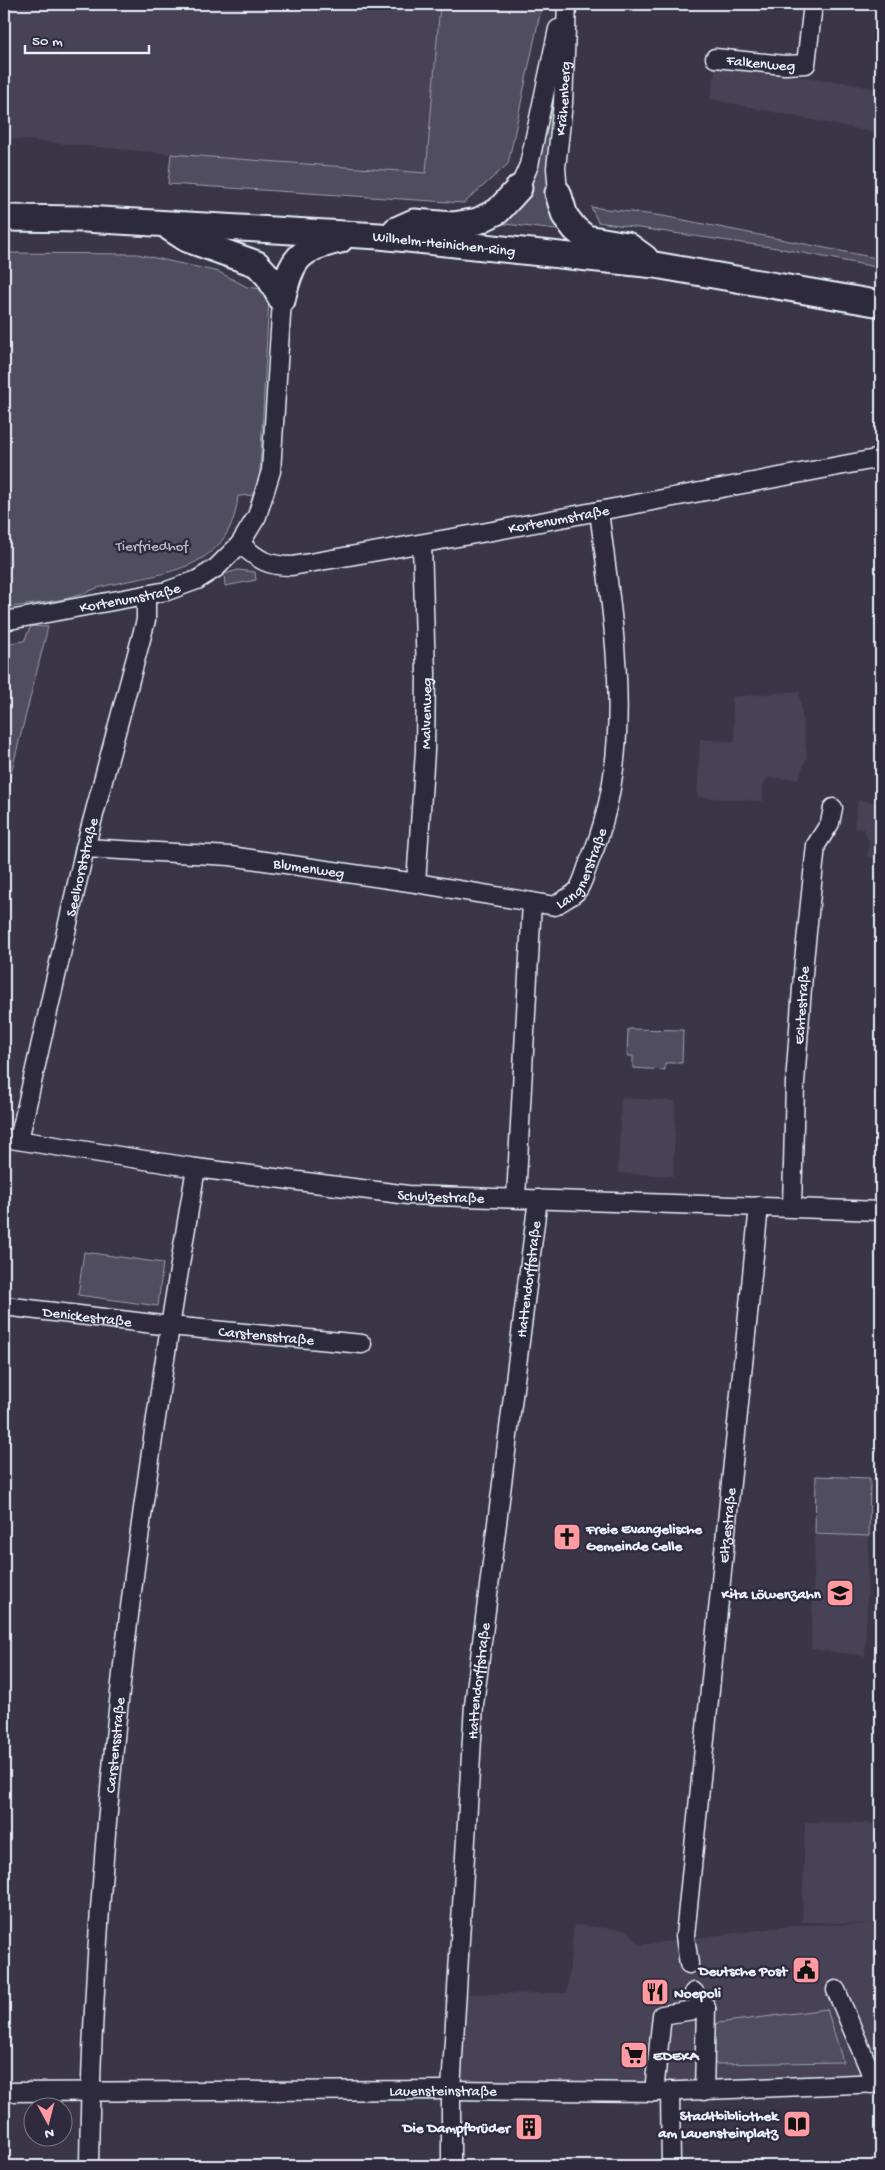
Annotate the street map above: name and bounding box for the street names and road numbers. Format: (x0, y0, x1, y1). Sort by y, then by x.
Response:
street label: Falkenweg (724, 52, 796, 76)
street label: Krähenberg (553, 61, 576, 137)
street label: Wilhelm-Heinichen-Ring (372, 228, 516, 261)
street label: Kortenumstraße (507, 502, 611, 539)
street label: Kortenumstraße (78, 580, 184, 618)
street label: Malvenweg (418, 677, 437, 749)
street label: Seelhorststraße (63, 816, 104, 918)
street label: Langnerstraße (553, 826, 612, 914)
street label: Blumenweg (271, 855, 345, 883)
street label: Echtestraße (791, 965, 815, 1045)
street label: Schulzestraße (396, 1187, 485, 1209)
street label: Hattendorffstraße (514, 1220, 546, 1339)
street label: Denickestraße (41, 1304, 133, 1332)
street label: Carstensstraße (218, 1324, 315, 1350)
street label: Eltzestraße (716, 1487, 741, 1564)
street label: Hattendorffstraße (465, 1622, 495, 1740)
street label: Carstensstraße (103, 1696, 130, 1794)
street label: Lauensteinstraße (389, 2083, 497, 2101)

